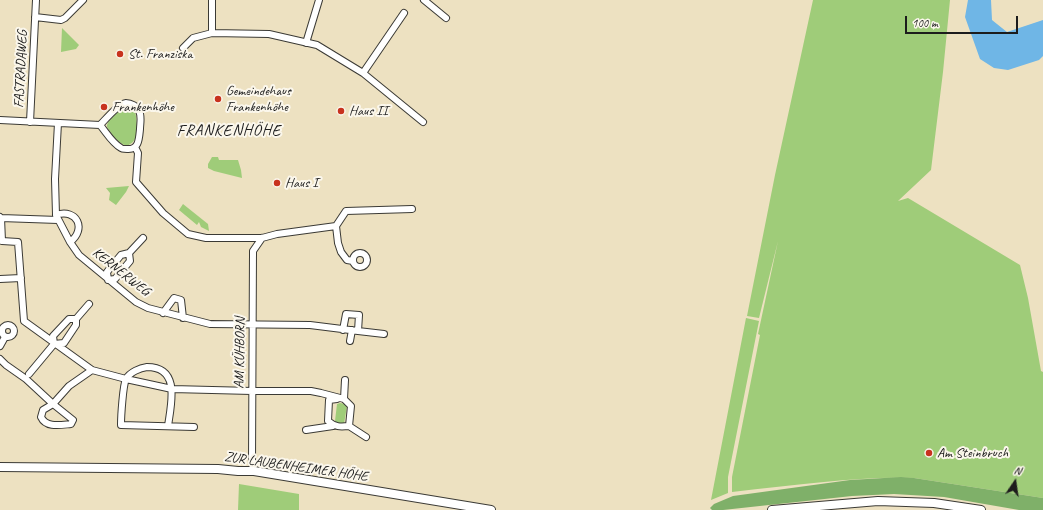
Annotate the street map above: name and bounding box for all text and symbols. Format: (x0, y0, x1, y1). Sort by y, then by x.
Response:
scale bar (907, 8, 1020, 34)
text: 100 m (912, 15, 938, 31)
street label: FASTRADAWEG (11, 30, 31, 108)
place label: St. Franziska (128, 46, 192, 62)
marker: St. Franziska (115, 49, 125, 59)
place label: Gemeindehaus Frankenhöhe (226, 83, 291, 116)
marker: Gemeindehaus Frankenhöhe (213, 94, 223, 104)
place label: Frankenhöhe (112, 99, 174, 115)
marker: Frankenhöhe (99, 102, 109, 112)
place label: Haus II (349, 103, 388, 119)
marker: Haus II (336, 106, 346, 116)
district label: FRANKENHÖHE (177, 121, 281, 141)
place label: Haus I (285, 175, 318, 191)
marker: Haus I (272, 178, 282, 188)
street label: KERNERWEG (89, 244, 153, 300)
street label: AM KÜHBORN (231, 317, 249, 389)
place label: Am Steinbruch (937, 445, 1008, 461)
marker: Am Steinbruch (924, 448, 934, 458)
street label: ZUR LAUBENHEIMER HÖHE (223, 449, 369, 485)
north arrow (995, 462, 1035, 502)
text: N (1013, 463, 1023, 478)

